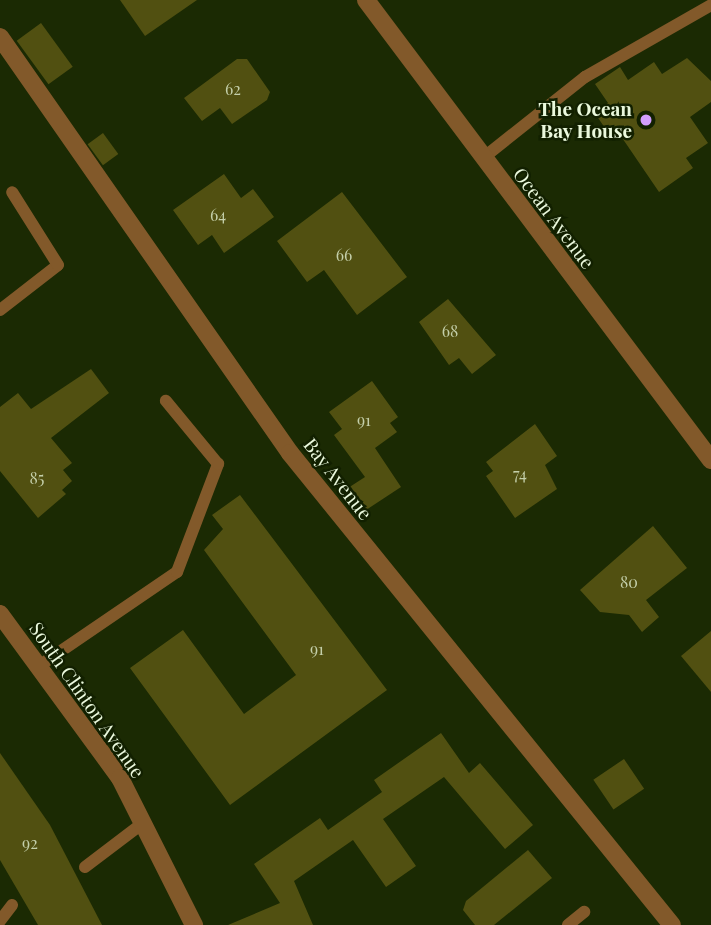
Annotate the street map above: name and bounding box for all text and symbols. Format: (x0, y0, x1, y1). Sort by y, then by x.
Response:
house number: 62 (225, 79, 241, 99)
place label: The Ocean Bay House (538, 98, 632, 142)
marker: The Ocean Bay House (638, 112, 654, 128)
street label: Ocean Avenue (508, 163, 600, 273)
house number: 64 (210, 205, 226, 225)
house number: 66 (336, 245, 352, 265)
house number: 68 (442, 321, 458, 341)
house number: 91 (357, 410, 371, 430)
street label: Bay Avenue (299, 433, 377, 525)
house number: 74 (513, 464, 527, 484)
house number: 85 (30, 468, 44, 488)
house number: 80 (620, 572, 638, 592)
street label: South Clinton Avenue (24, 617, 150, 783)
house number: 91 (310, 639, 324, 659)
house number: 92 (22, 833, 38, 853)

